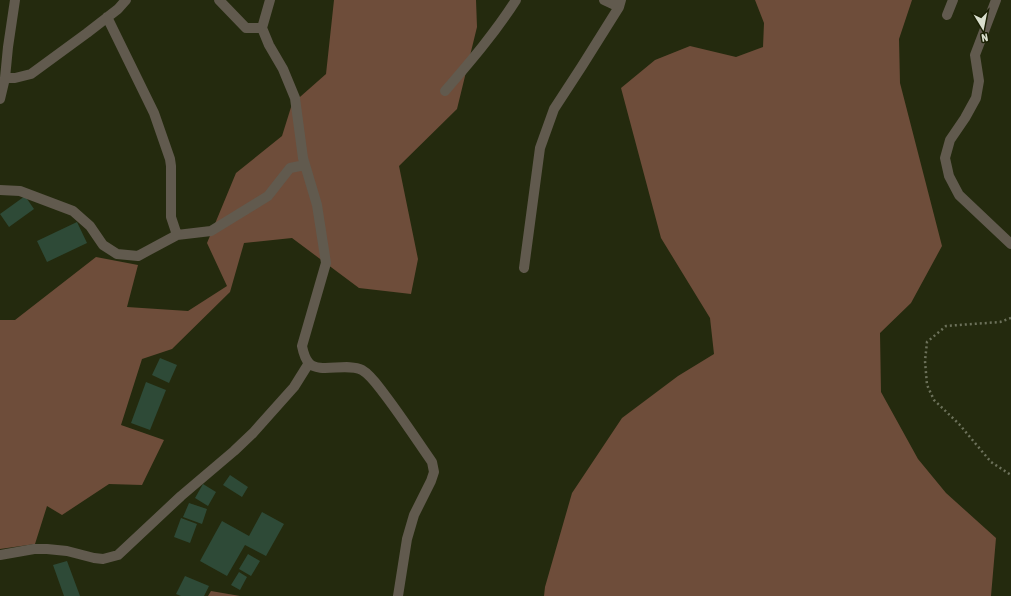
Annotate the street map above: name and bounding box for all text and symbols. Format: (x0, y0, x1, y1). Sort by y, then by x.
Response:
north arrow (963, 8, 1003, 48)
text: N (980, 31, 989, 44)

